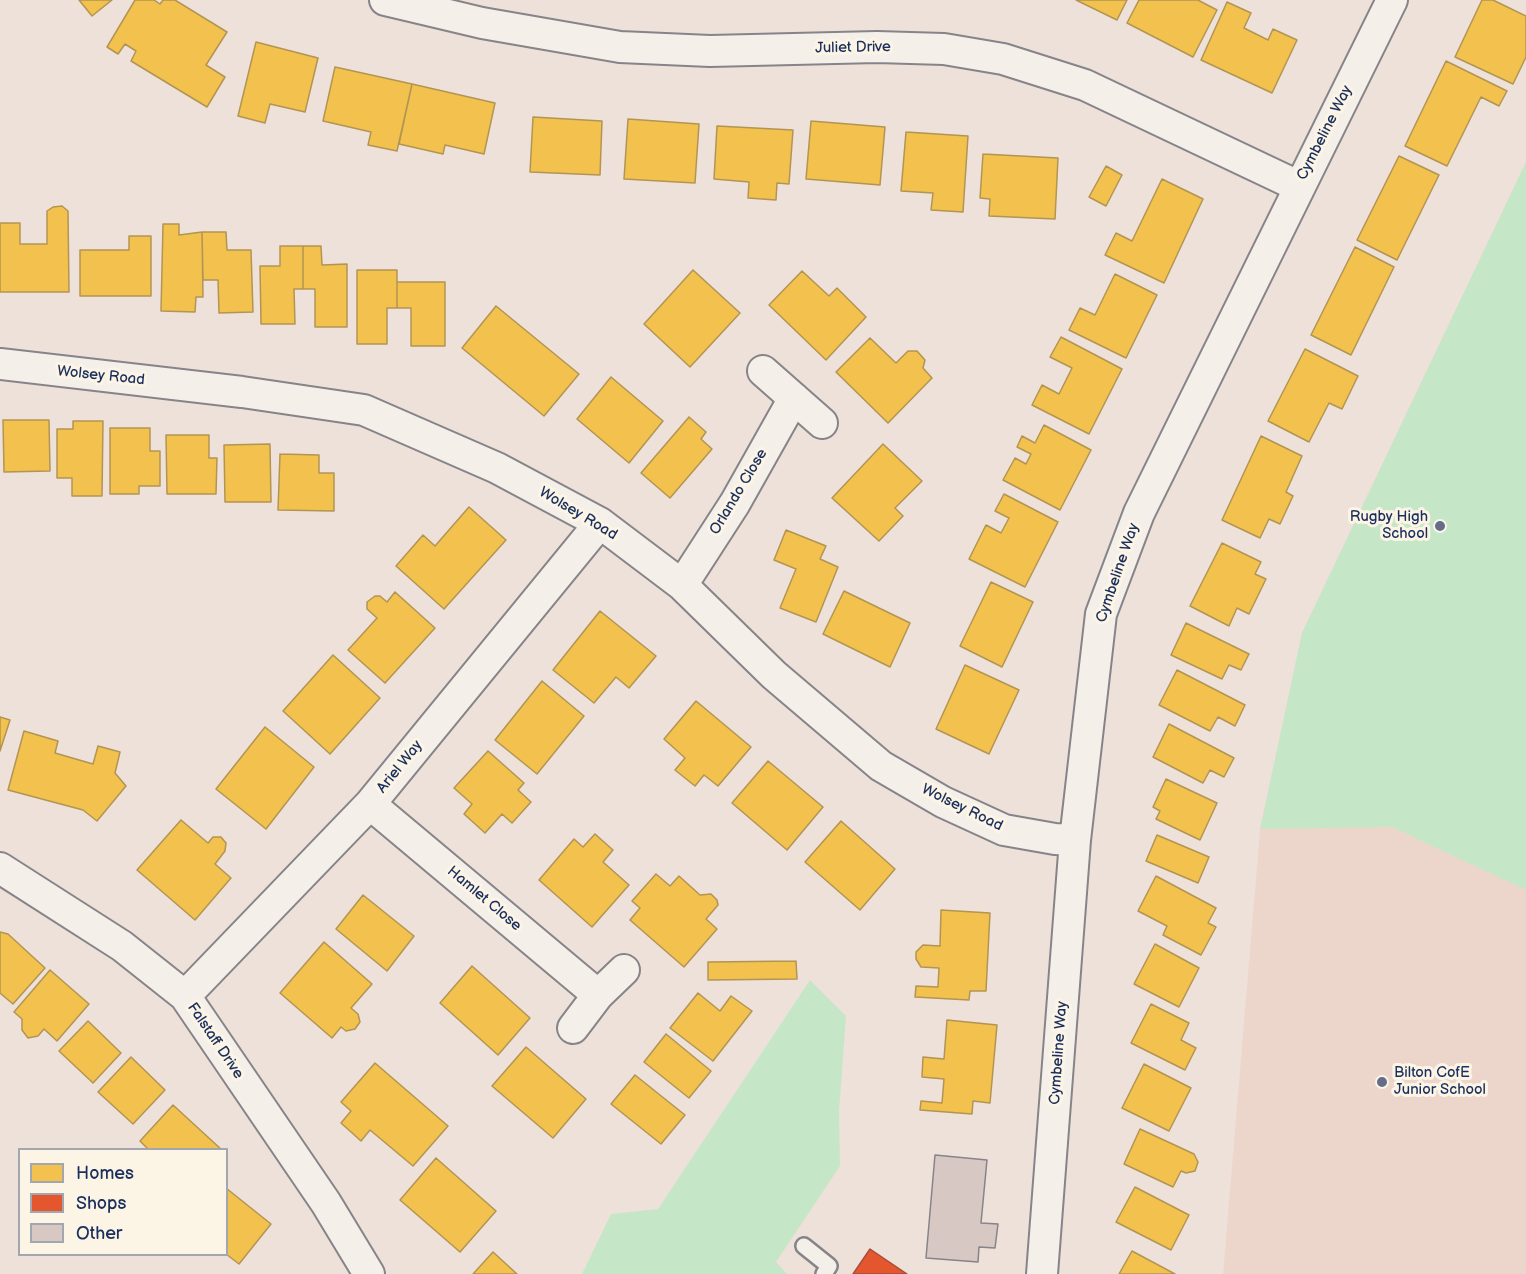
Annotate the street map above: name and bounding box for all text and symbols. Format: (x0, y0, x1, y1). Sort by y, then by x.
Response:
street label: Juliet Drive (815, 38, 891, 58)
street label: Cymbeline Way (1293, 83, 1357, 183)
street label: Wolsey Road (56, 362, 146, 390)
street label: Orlando Close (706, 446, 772, 538)
street label: Wolsey Road (536, 484, 620, 544)
place label: Rugby High School (1350, 508, 1428, 543)
marker: Rugby High School (1433, 519, 1447, 533)
street label: Cymbeline Way (1093, 521, 1143, 625)
street label: Ariel Way (373, 737, 427, 797)
street label: Wolsey Road (919, 781, 1005, 835)
street label: Hamlet Close (443, 863, 525, 935)
street label: Falstaff Drive (183, 1000, 247, 1082)
street label: Cymbeline Way (1046, 1001, 1072, 1105)
place label: Bilton CofE Junior School (1394, 1064, 1486, 1099)
marker: Bilton CofE Junior School (1375, 1075, 1389, 1089)
legend (18, 1148, 228, 1256)
text: Homes (76, 1163, 134, 1184)
text: Shops (76, 1193, 126, 1214)
text: Other (76, 1223, 122, 1244)

